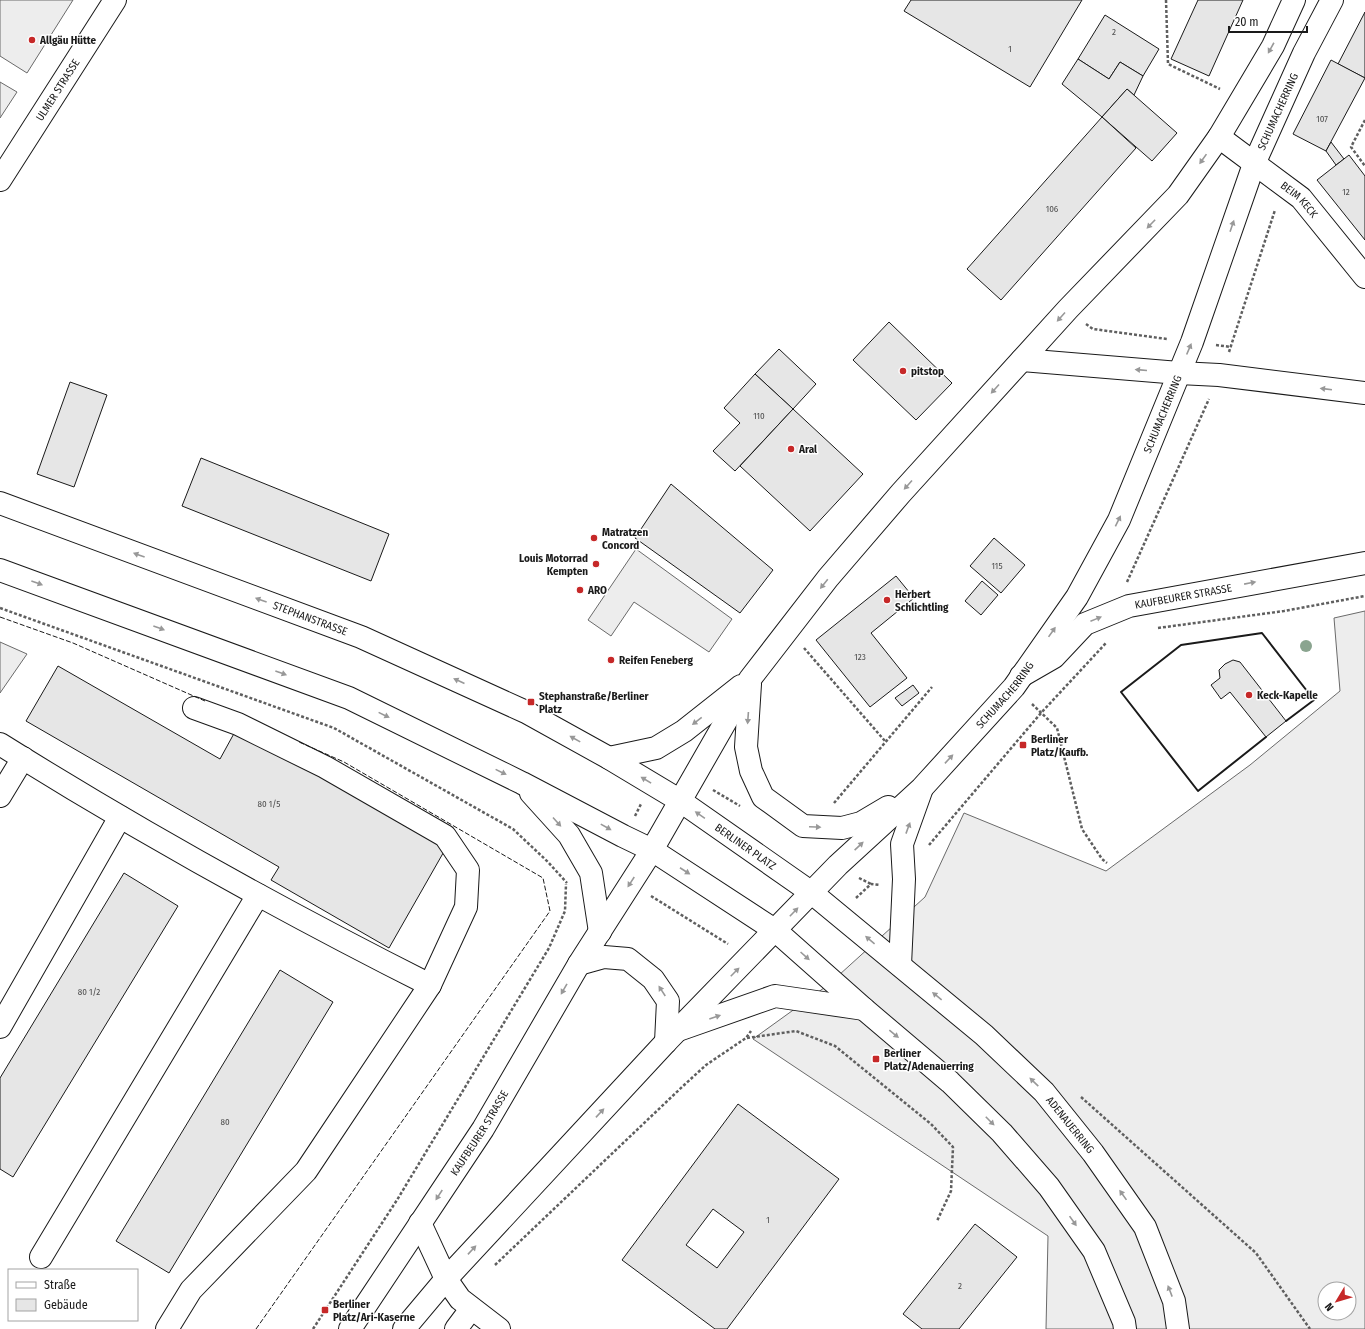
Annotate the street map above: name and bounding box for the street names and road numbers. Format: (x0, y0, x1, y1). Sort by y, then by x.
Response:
street label: ULMER STRASSE (33, 57, 83, 123)
street label: SCHUMACHERRING (1255, 71, 1301, 152)
street label: BEIM KECK (1278, 179, 1320, 221)
street label: SCHUMACHERRING (1141, 373, 1185, 455)
street label: KAUFBEURER STRASSE (1134, 581, 1233, 612)
street label: STEPHANSTRASSE (271, 599, 349, 638)
street label: SCHUMACHERRING (973, 659, 1037, 731)
street label: BERLINER PLATZ (712, 821, 778, 873)
street label: KAUFBEURER STRASSE (448, 1088, 511, 1178)
street label: ADENAUERRING (1043, 1094, 1097, 1156)

